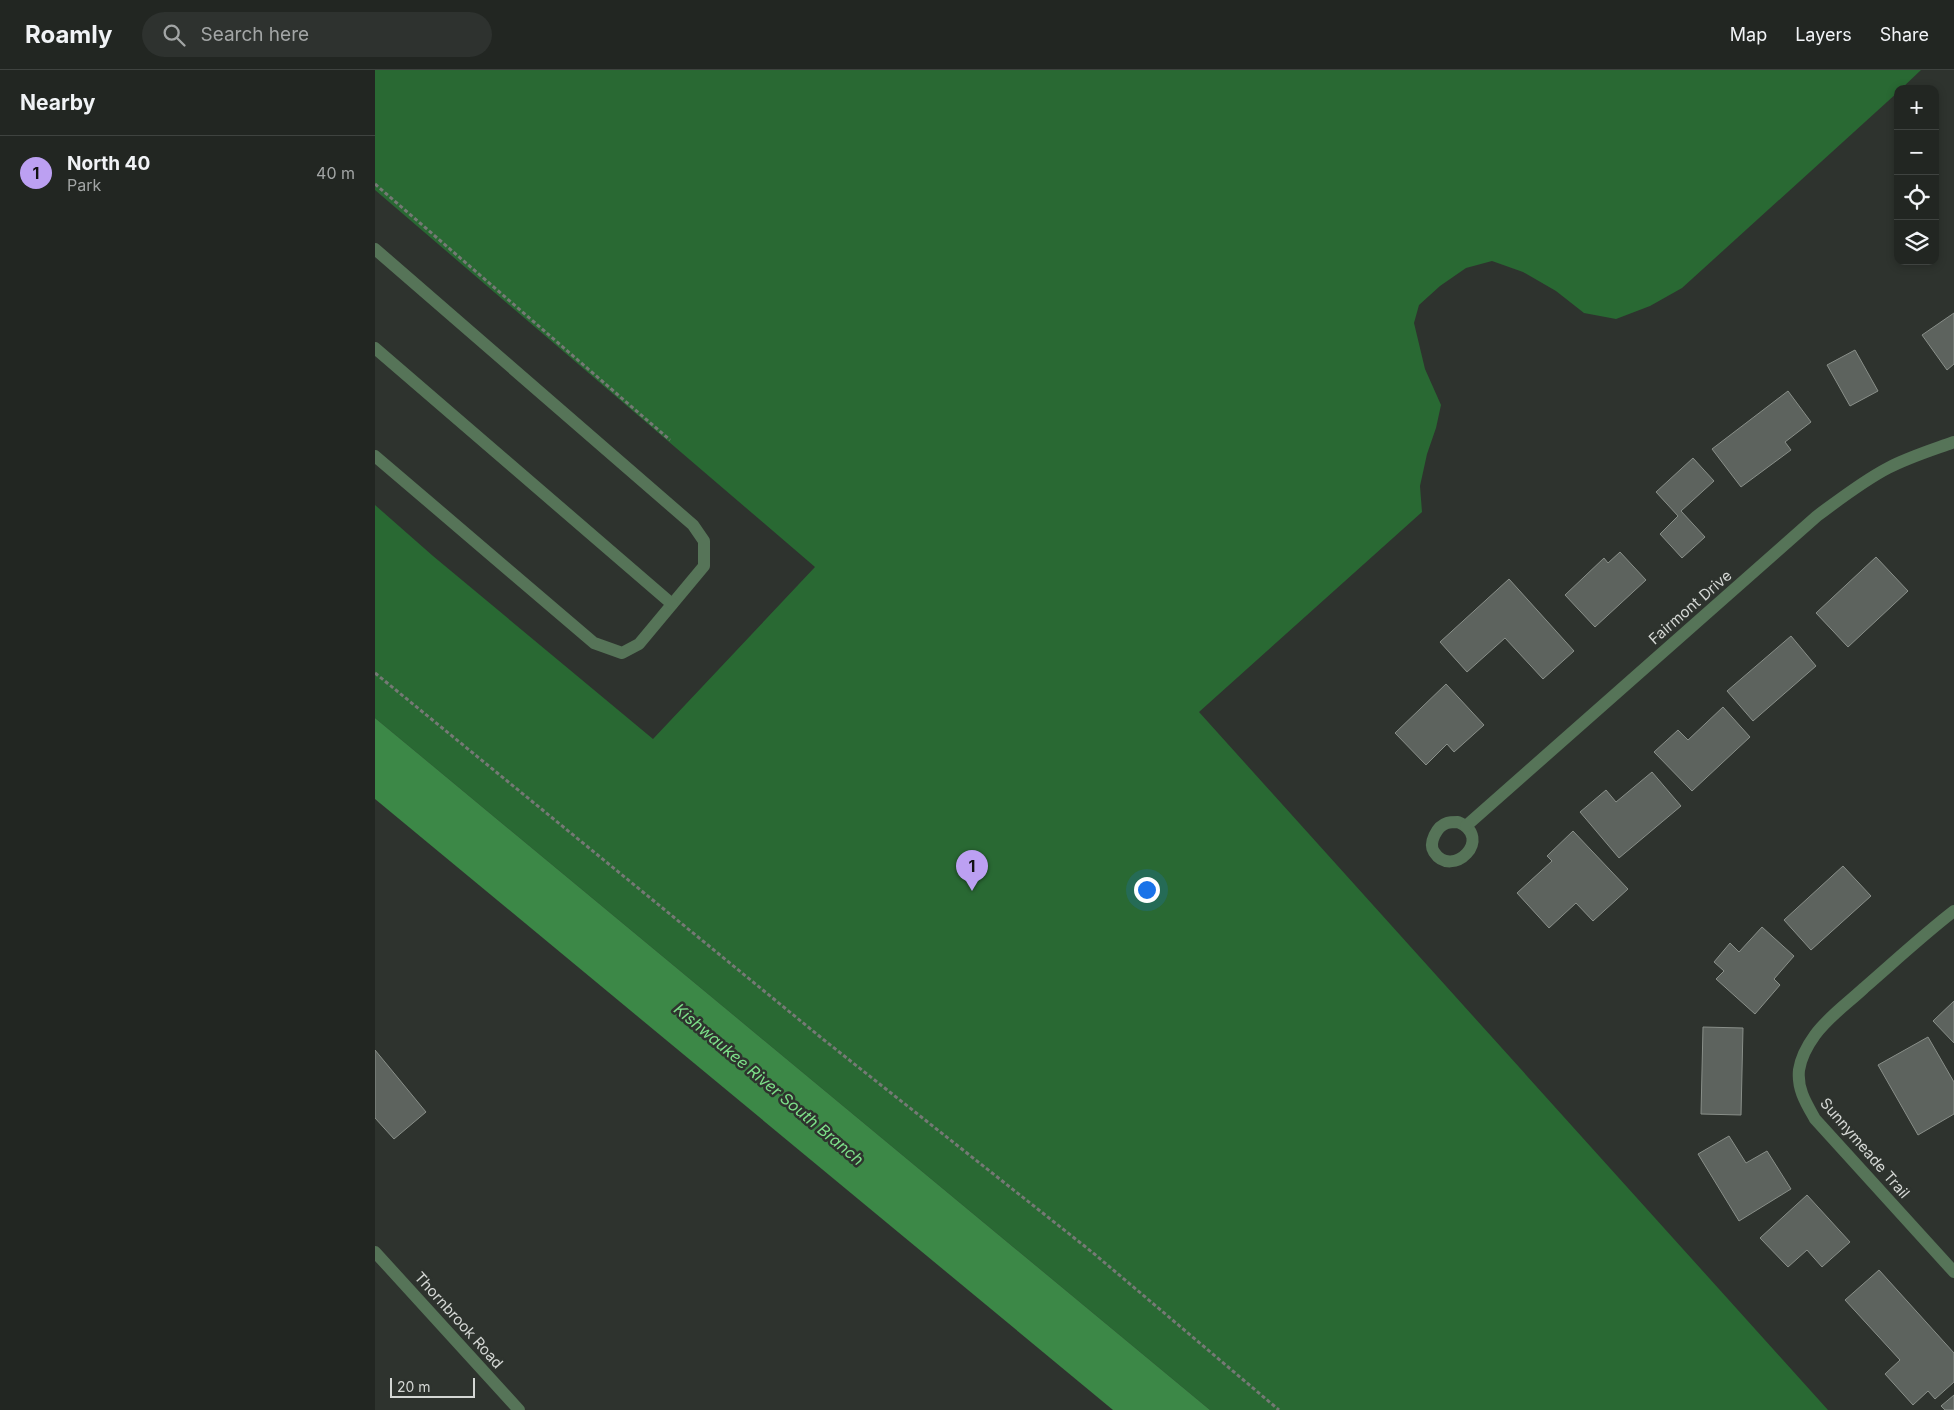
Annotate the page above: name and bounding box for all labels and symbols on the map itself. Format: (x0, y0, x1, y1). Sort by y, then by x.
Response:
street label: Fairmont Drive (1645, 566, 1735, 648)
pin: 1 (956, 850, 988, 891)
your location (1134, 877, 1160, 903)
water label: Kishwaukee River South Branch (670, 999, 868, 1169)
street label: Sunnymeade Trail (1816, 1094, 1914, 1202)
street label: Thornbrook Road (411, 1268, 507, 1372)
scale bar (390, 1375, 475, 1398)

